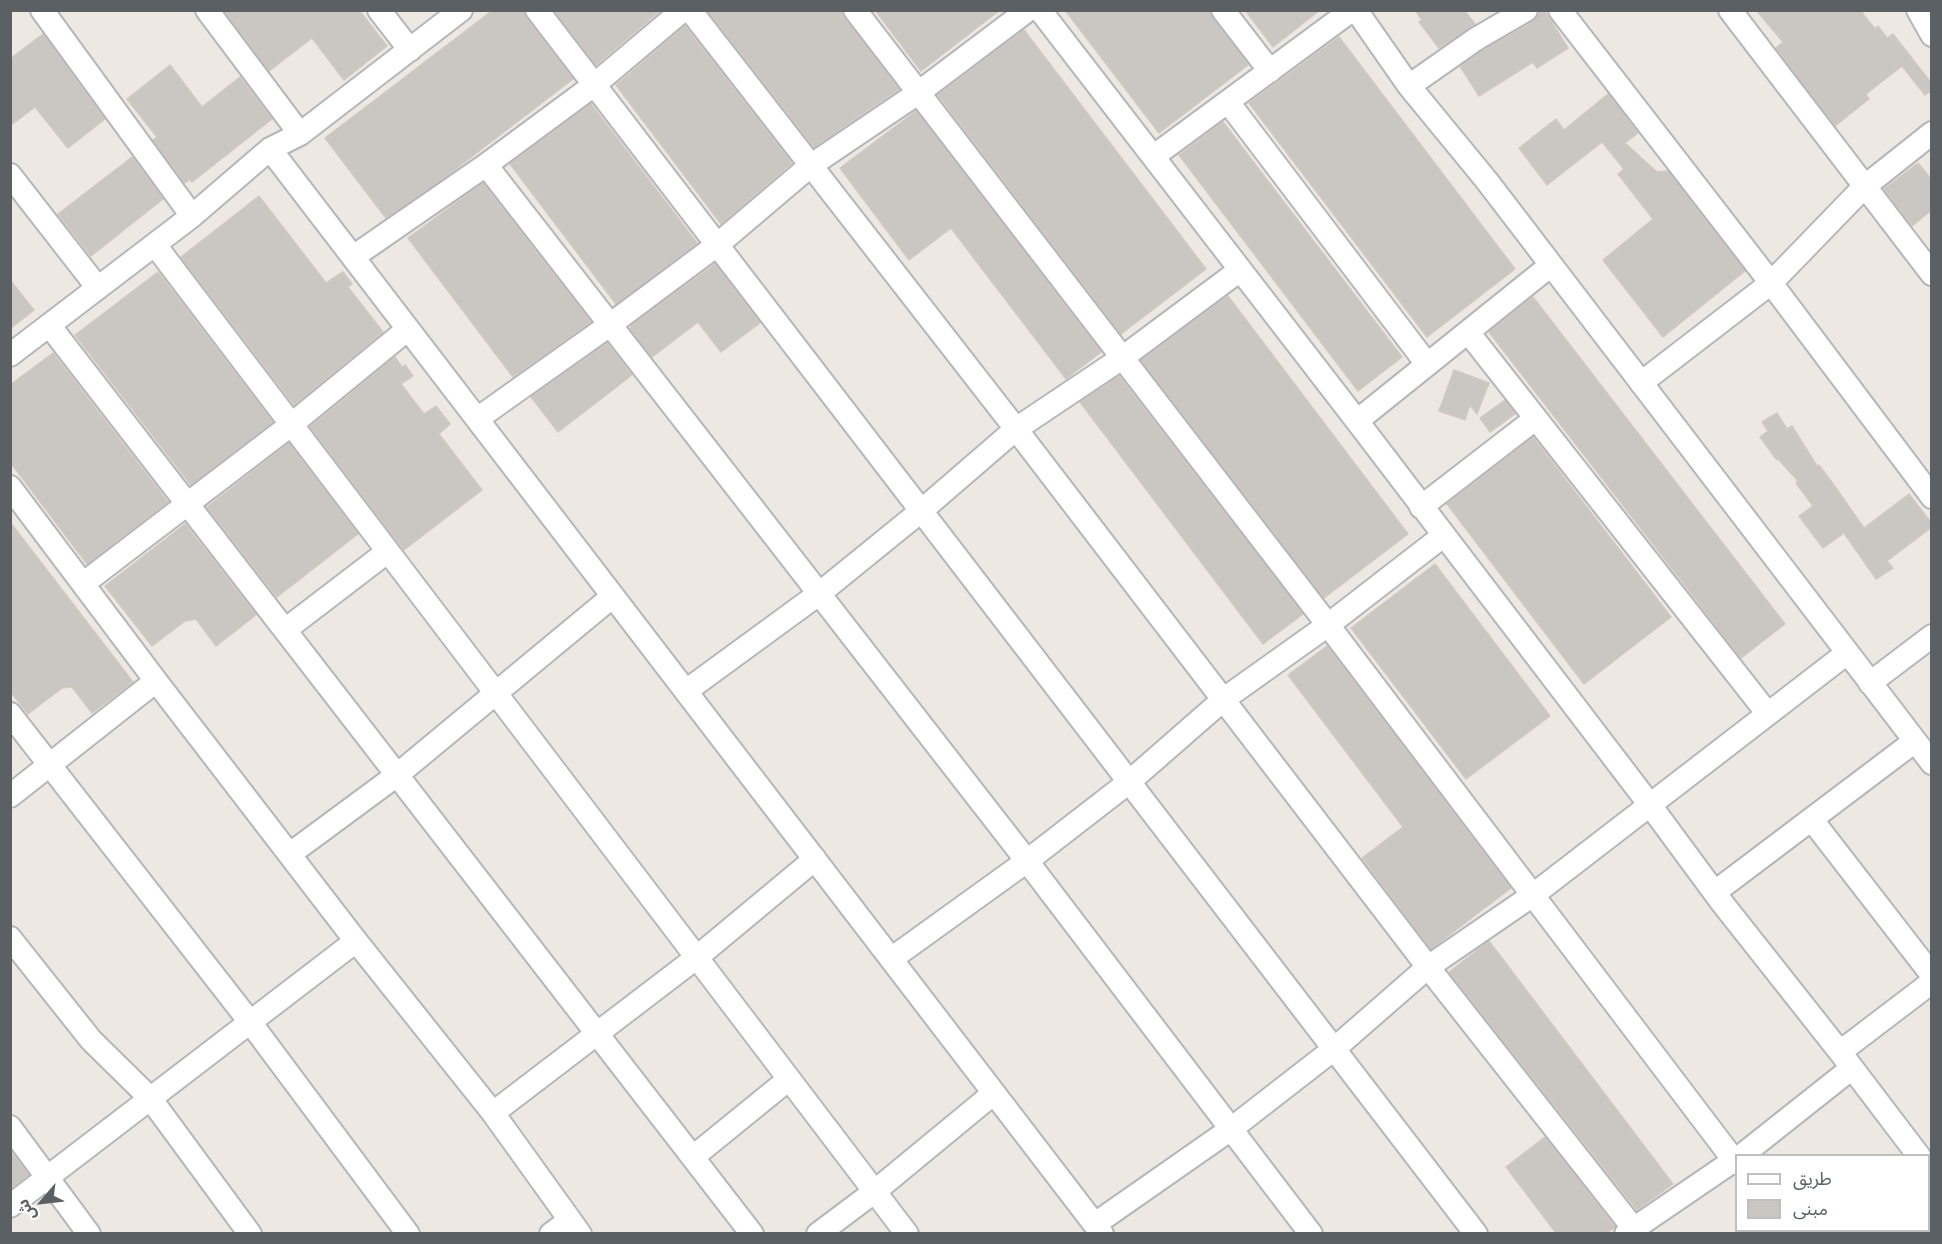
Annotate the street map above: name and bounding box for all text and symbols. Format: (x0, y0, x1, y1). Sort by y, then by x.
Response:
legend (1735, 1154, 1930, 1232)
text: طريق (1793, 1166, 1832, 1190)
north arrow (12, 1172, 72, 1232)
text: ش (11, 1196, 41, 1225)
text: مبنى (1793, 1196, 1828, 1220)

